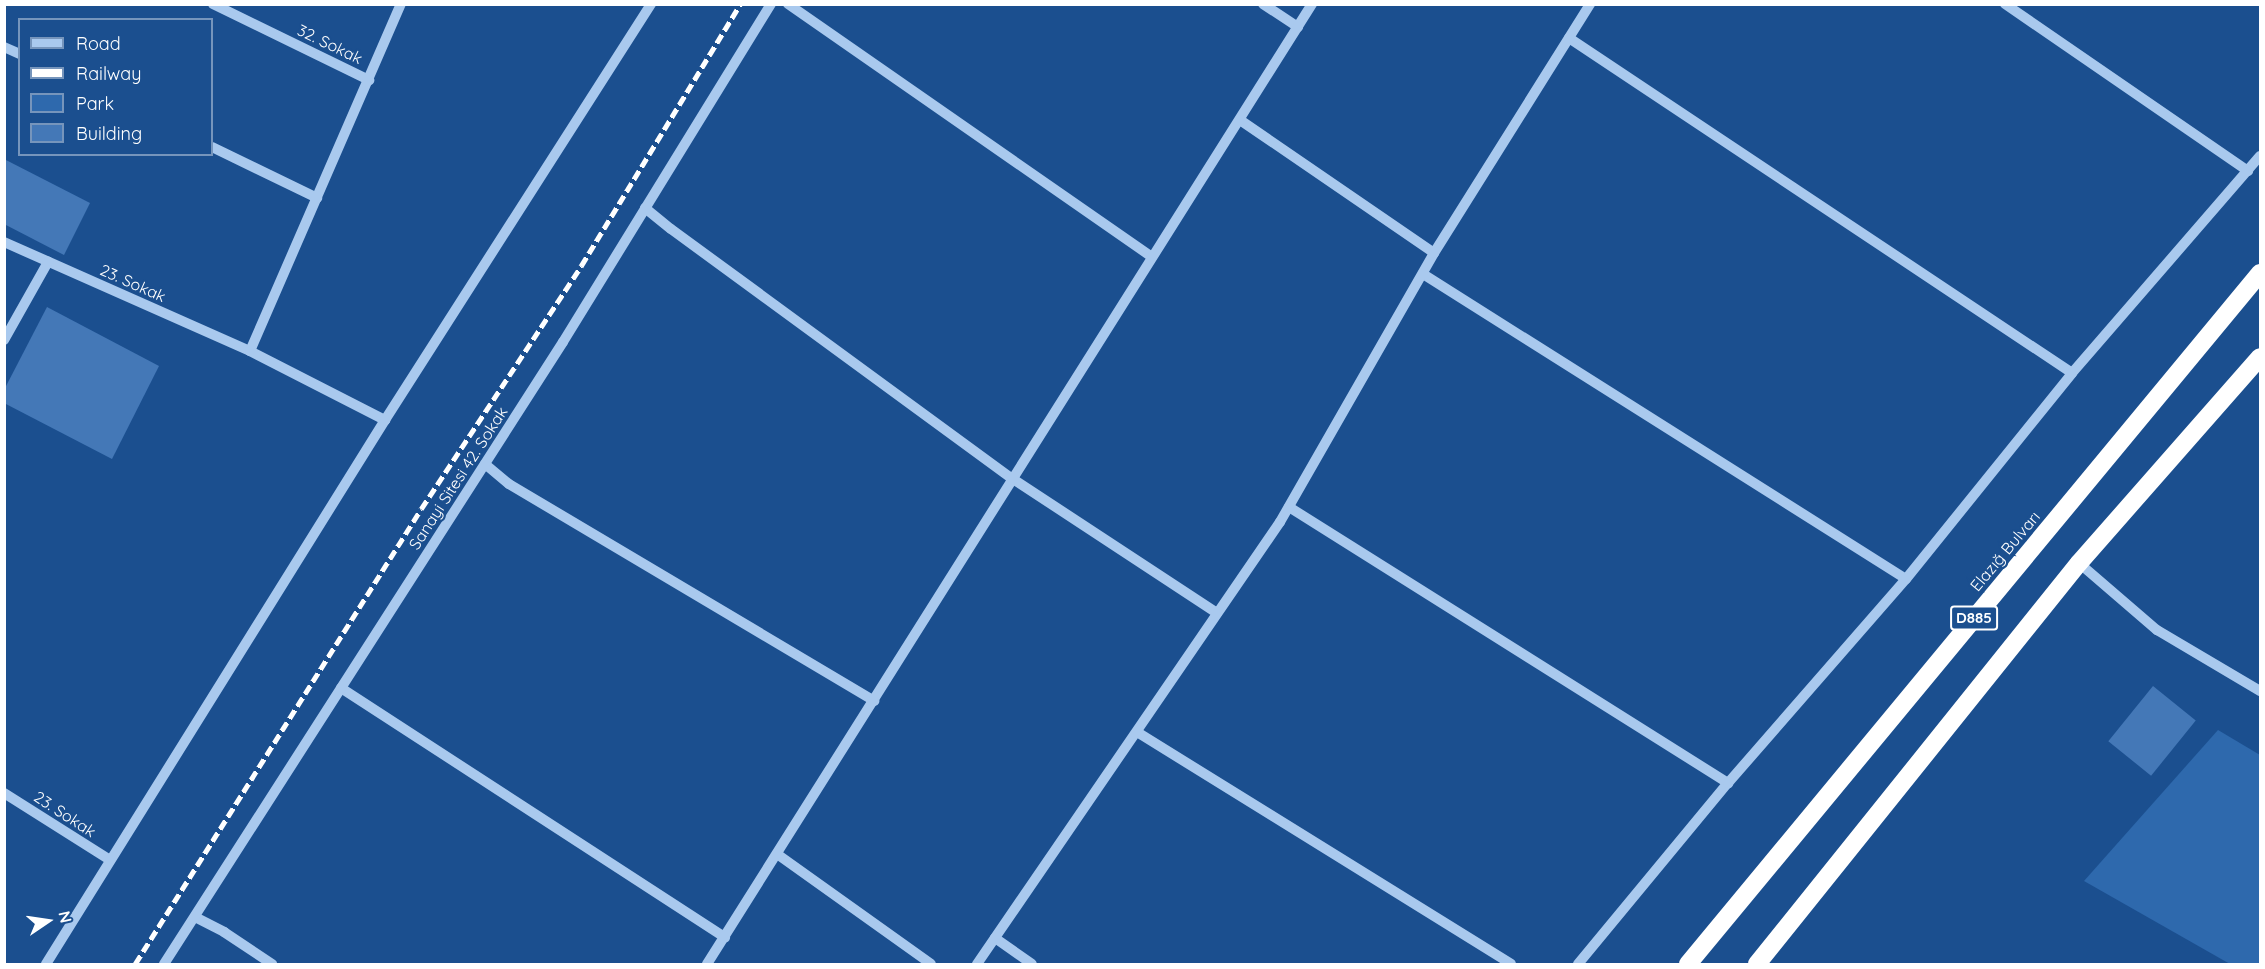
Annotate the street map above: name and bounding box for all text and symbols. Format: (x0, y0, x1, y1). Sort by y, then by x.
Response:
legend (18, 18, 213, 156)
street label: 32. Sokak (294, 20, 366, 68)
text: Road (76, 32, 121, 55)
text: Railway (76, 62, 142, 85)
text: Park (76, 92, 114, 115)
text: Building (76, 122, 142, 145)
street label: 23. Sokak (97, 260, 169, 306)
street label: Sanayi Sitesi 42. Sokak (405, 403, 511, 553)
street label: Elazığ Bulvarı (1966, 507, 2044, 595)
road number: D885 (1950, 606, 1998, 630)
street label: 23. Sokak (30, 787, 100, 841)
north arrow (18, 891, 78, 951)
text: N (54, 909, 77, 925)

